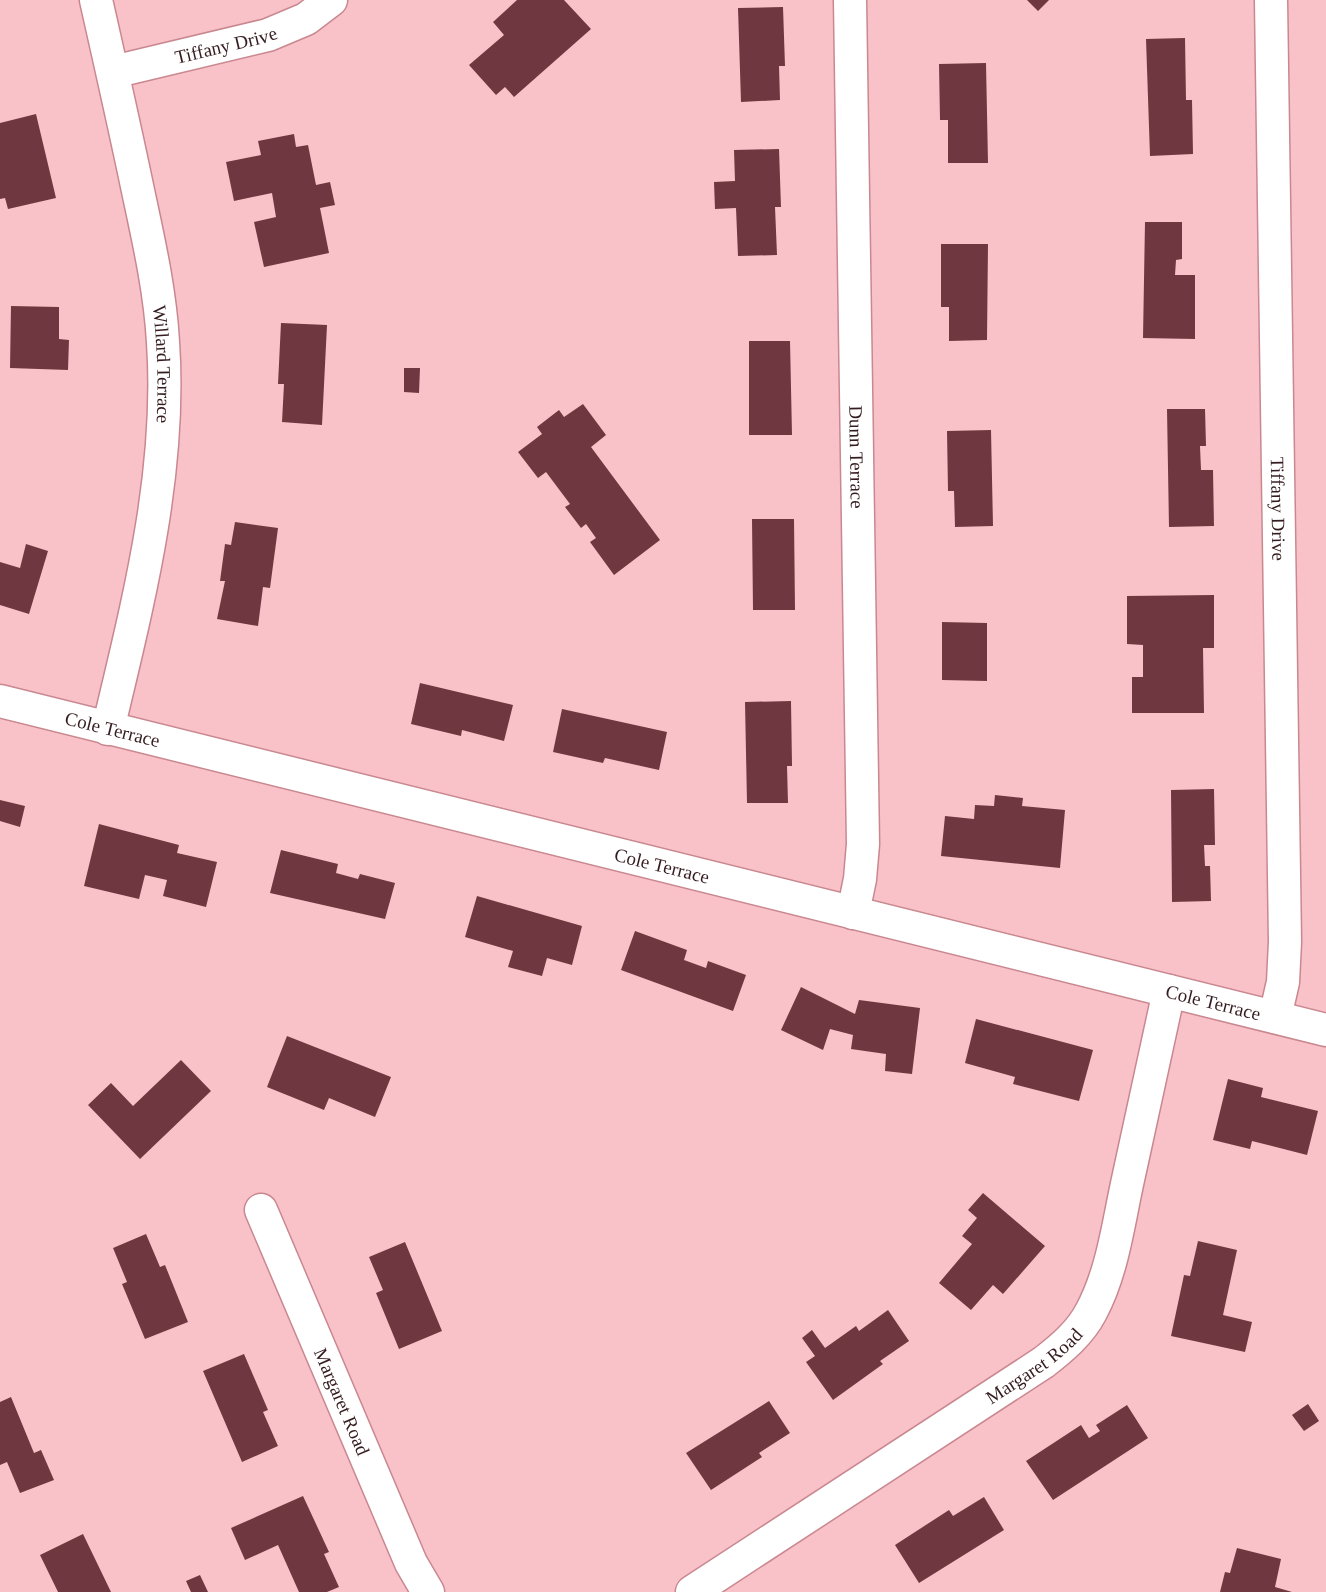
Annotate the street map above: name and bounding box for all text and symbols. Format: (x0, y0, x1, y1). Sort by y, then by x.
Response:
street label: Tiffany Drive (173, 22, 280, 68)
street label: Willard Terrace (149, 304, 174, 424)
street label: Dunn Terrace (845, 405, 868, 509)
street label: Tiffany Drive (1267, 457, 1289, 561)
street label: Cole Terrace (63, 708, 162, 751)
street label: Cole Terrace (612, 844, 711, 888)
street label: Cole Terrace (1163, 981, 1263, 1024)
street label: Margaret Road (982, 1324, 1087, 1408)
street label: Margaret Road (310, 1345, 374, 1459)

